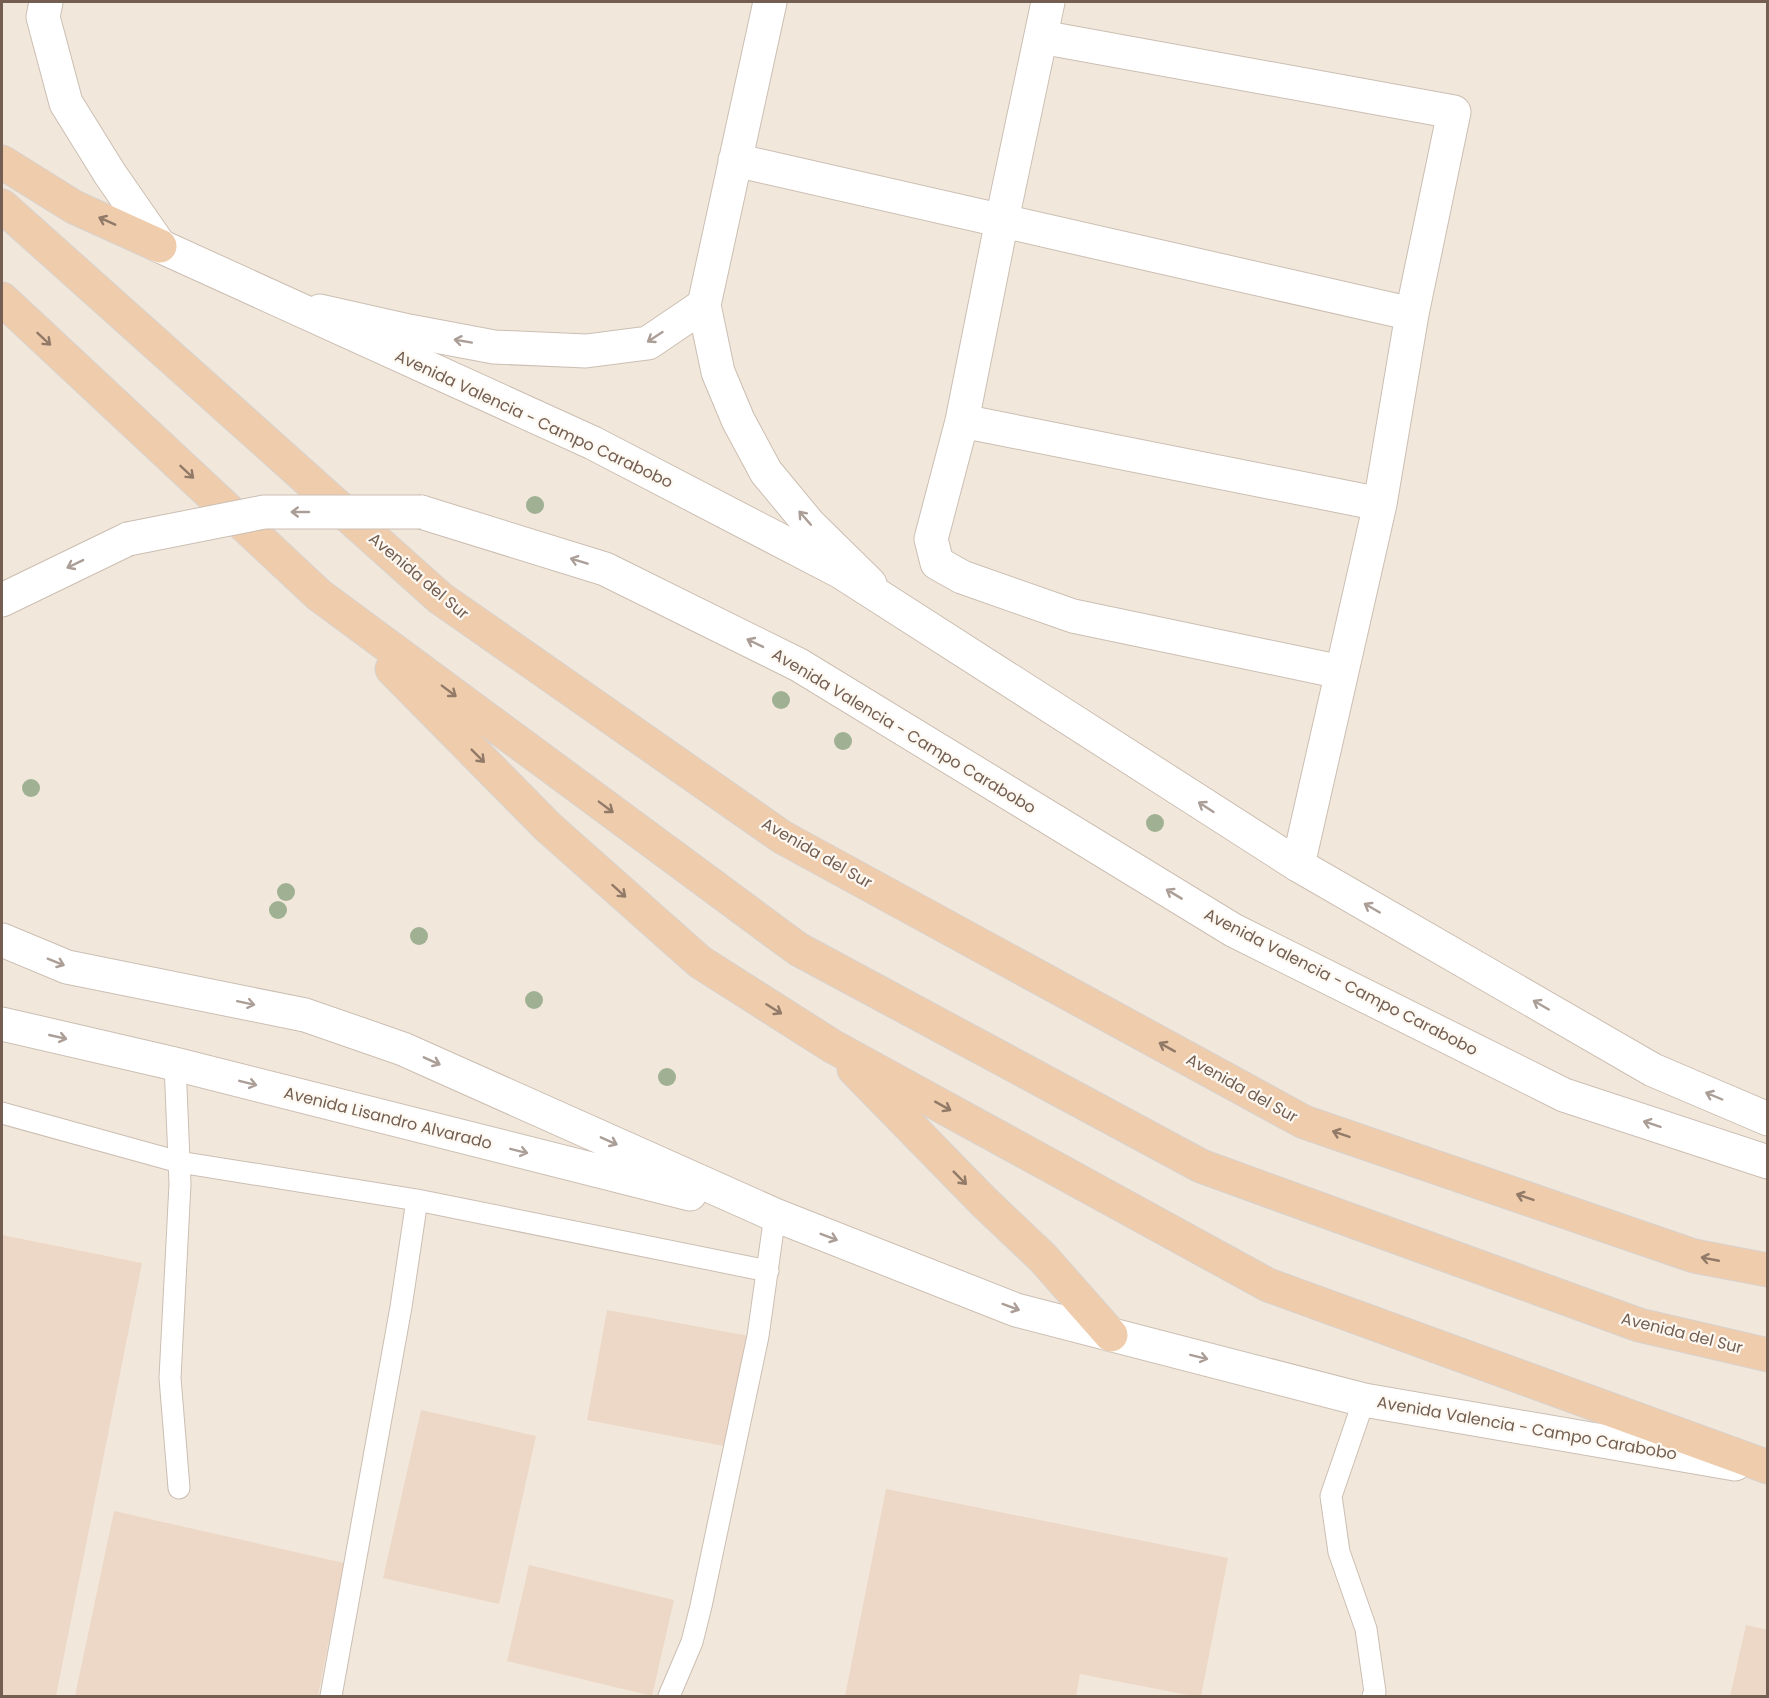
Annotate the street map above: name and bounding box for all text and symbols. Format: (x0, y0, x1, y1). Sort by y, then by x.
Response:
one-way arrow (98, 215, 116, 227)
one-way arrow (37, 332, 52, 346)
one-way arrow (647, 332, 664, 344)
one-way arrow (454, 335, 473, 346)
street label: Avenida Valencia - Campo Carabobo (391, 344, 677, 494)
one-way arrow (179, 465, 194, 479)
one-way arrow (290, 506, 310, 518)
one-way arrow (798, 511, 812, 526)
street label: Avenida del Sur (364, 527, 474, 625)
one-way arrow (570, 555, 589, 566)
one-way arrow (67, 559, 85, 571)
one-way arrow (747, 637, 765, 649)
street label: Avenida Valencia - Campo Carabobo (768, 643, 1040, 819)
one-way arrow (440, 685, 456, 697)
one-way arrow (471, 749, 486, 764)
one-way arrow (1198, 800, 1215, 812)
one-way arrow (597, 801, 613, 813)
street label: Avenida del Sur (757, 812, 877, 894)
one-way arrow (612, 884, 627, 898)
one-way arrow (1166, 888, 1183, 901)
one-way arrow (1364, 902, 1381, 914)
street label: Avenida Valencia - Campo Carabobo (1200, 903, 1482, 1061)
one-way arrow (46, 957, 64, 968)
one-way arrow (236, 998, 255, 1009)
one-way arrow (1533, 999, 1550, 1011)
one-way arrow (765, 1003, 782, 1015)
one-way arrow (49, 1032, 68, 1044)
one-way arrow (1159, 1041, 1176, 1053)
street label: Avenida del Sur (1182, 1048, 1302, 1128)
one-way arrow (422, 1056, 440, 1068)
one-way arrow (238, 1077, 257, 1089)
street label: Avenida Lisandro Alvarado (282, 1081, 494, 1155)
one-way arrow (1705, 1090, 1723, 1101)
one-way arrow (933, 1101, 951, 1112)
one-way arrow (1643, 1117, 1662, 1128)
one-way arrow (1332, 1128, 1351, 1139)
one-way arrow (600, 1136, 618, 1147)
one-way arrow (509, 1145, 528, 1157)
one-way arrow (953, 1171, 968, 1186)
one-way arrow (1516, 1191, 1535, 1202)
one-way arrow (819, 1232, 838, 1243)
one-way arrow (1701, 1253, 1720, 1264)
one-way arrow (1001, 1303, 1020, 1314)
street label: Avenida del Sur (1619, 1307, 1745, 1359)
one-way arrow (1189, 1352, 1208, 1364)
street label: Avenida Valencia - Campo Carabobo (1375, 1390, 1679, 1466)

